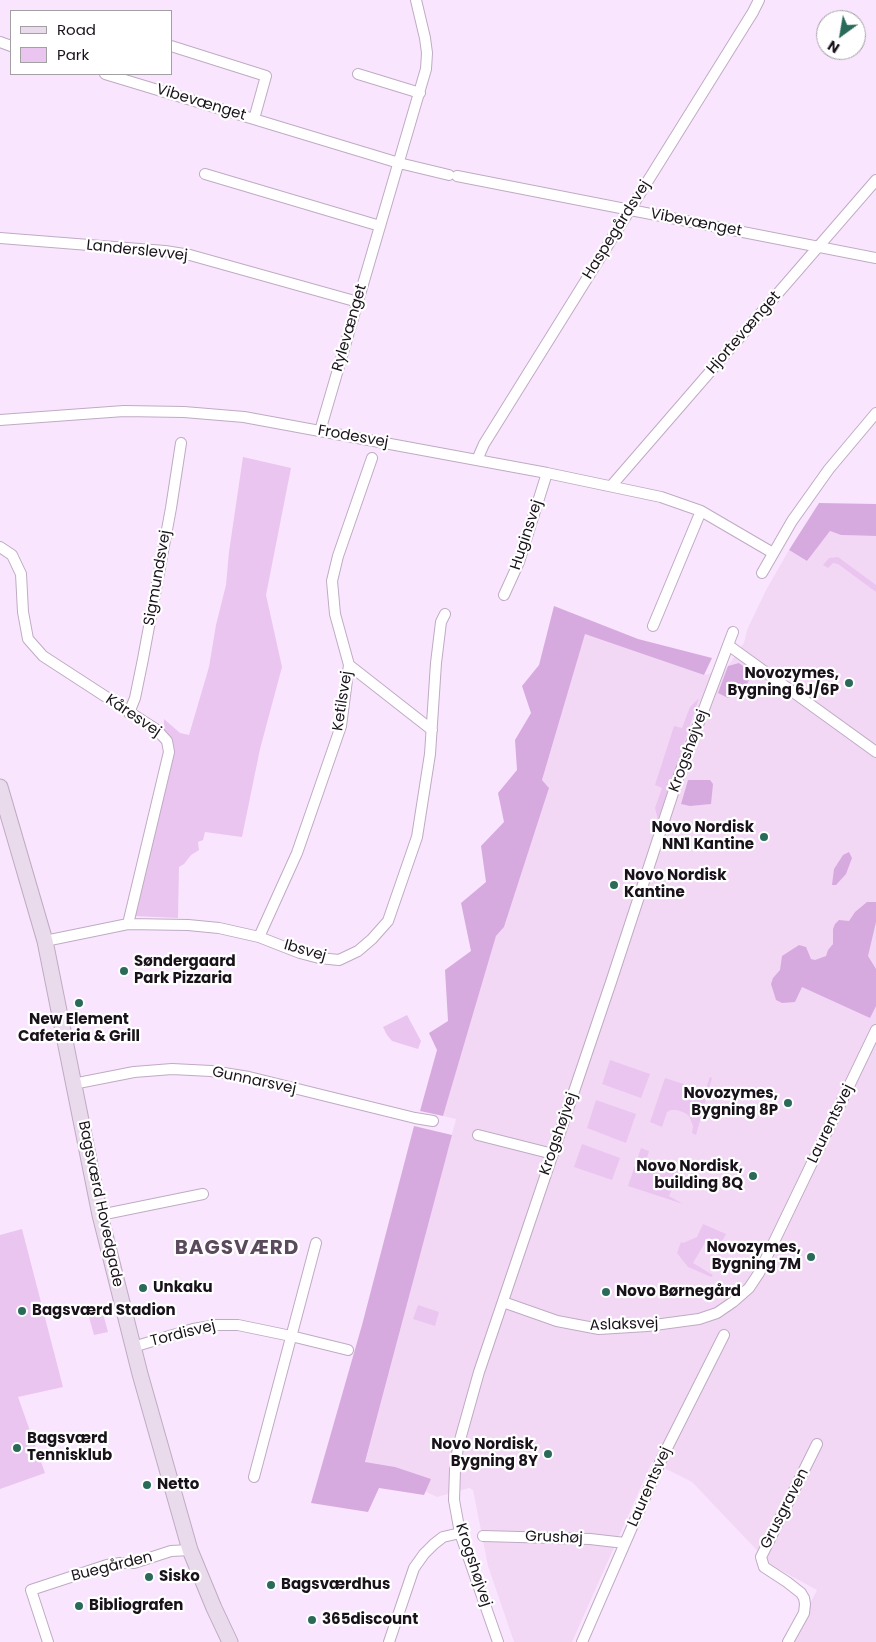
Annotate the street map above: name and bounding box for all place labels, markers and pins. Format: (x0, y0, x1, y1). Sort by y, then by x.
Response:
place label: Novozymes, Bygning 6J/6P (728, 665, 839, 700)
marker: Novozymes, Bygning 6J/6P (843, 677, 855, 689)
place label: Novo Nordisk NN1 Kantine (652, 819, 754, 854)
marker: Novo Nordisk NN1 Kantine (758, 831, 770, 843)
place label: Novo Nordisk Kantine (624, 867, 726, 902)
marker: Novo Nordisk Kantine (608, 879, 620, 891)
place label: Søndergaard Park Pizzaria (134, 953, 236, 988)
marker: Søndergaard Park Pizzaria (118, 965, 130, 977)
marker: New Element Cafeteria & Grill (73, 997, 85, 1009)
place label: New Element Cafeteria & Grill (18, 1011, 140, 1046)
place label: Novozymes, Bygning 8P (684, 1085, 778, 1120)
marker: Novozymes, Bygning 8P (782, 1097, 794, 1109)
place label: Novo Nordisk, building 8Q (636, 1158, 743, 1193)
marker: Novo Nordisk, building 8Q (747, 1170, 759, 1182)
place label: Novozymes, Bygning 7M (707, 1239, 801, 1274)
marker: Novozymes, Bygning 7M (805, 1251, 817, 1263)
place label: Unkaku (153, 1279, 213, 1297)
marker: Unkaku (137, 1282, 149, 1294)
place label: Novo Børnegård (616, 1283, 741, 1301)
marker: Novo Børnegård (600, 1286, 612, 1298)
place label: Bagsværd Stadion (32, 1302, 176, 1320)
marker: Bagsværd Stadion (16, 1305, 28, 1317)
place label: Bagsværd Tennisklub (27, 1430, 112, 1465)
place label: Novo Nordisk, Bygning 8Y (431, 1436, 538, 1471)
marker: Bagsværd Tennisklub (11, 1442, 23, 1454)
marker: Novo Nordisk, Bygning 8Y (542, 1448, 554, 1460)
place label: Netto (157, 1476, 199, 1494)
marker: Netto (141, 1479, 153, 1491)
place label: Sisko (159, 1568, 200, 1586)
marker: Sisko (143, 1571, 155, 1583)
place label: Bagsværdhus (281, 1576, 390, 1594)
marker: Bagsværdhus (265, 1579, 277, 1591)
place label: Bibliografen (89, 1597, 183, 1615)
marker: Bibliografen (73, 1600, 85, 1612)
place label: 365discount (322, 1611, 418, 1629)
marker: 365discount (306, 1614, 318, 1626)

